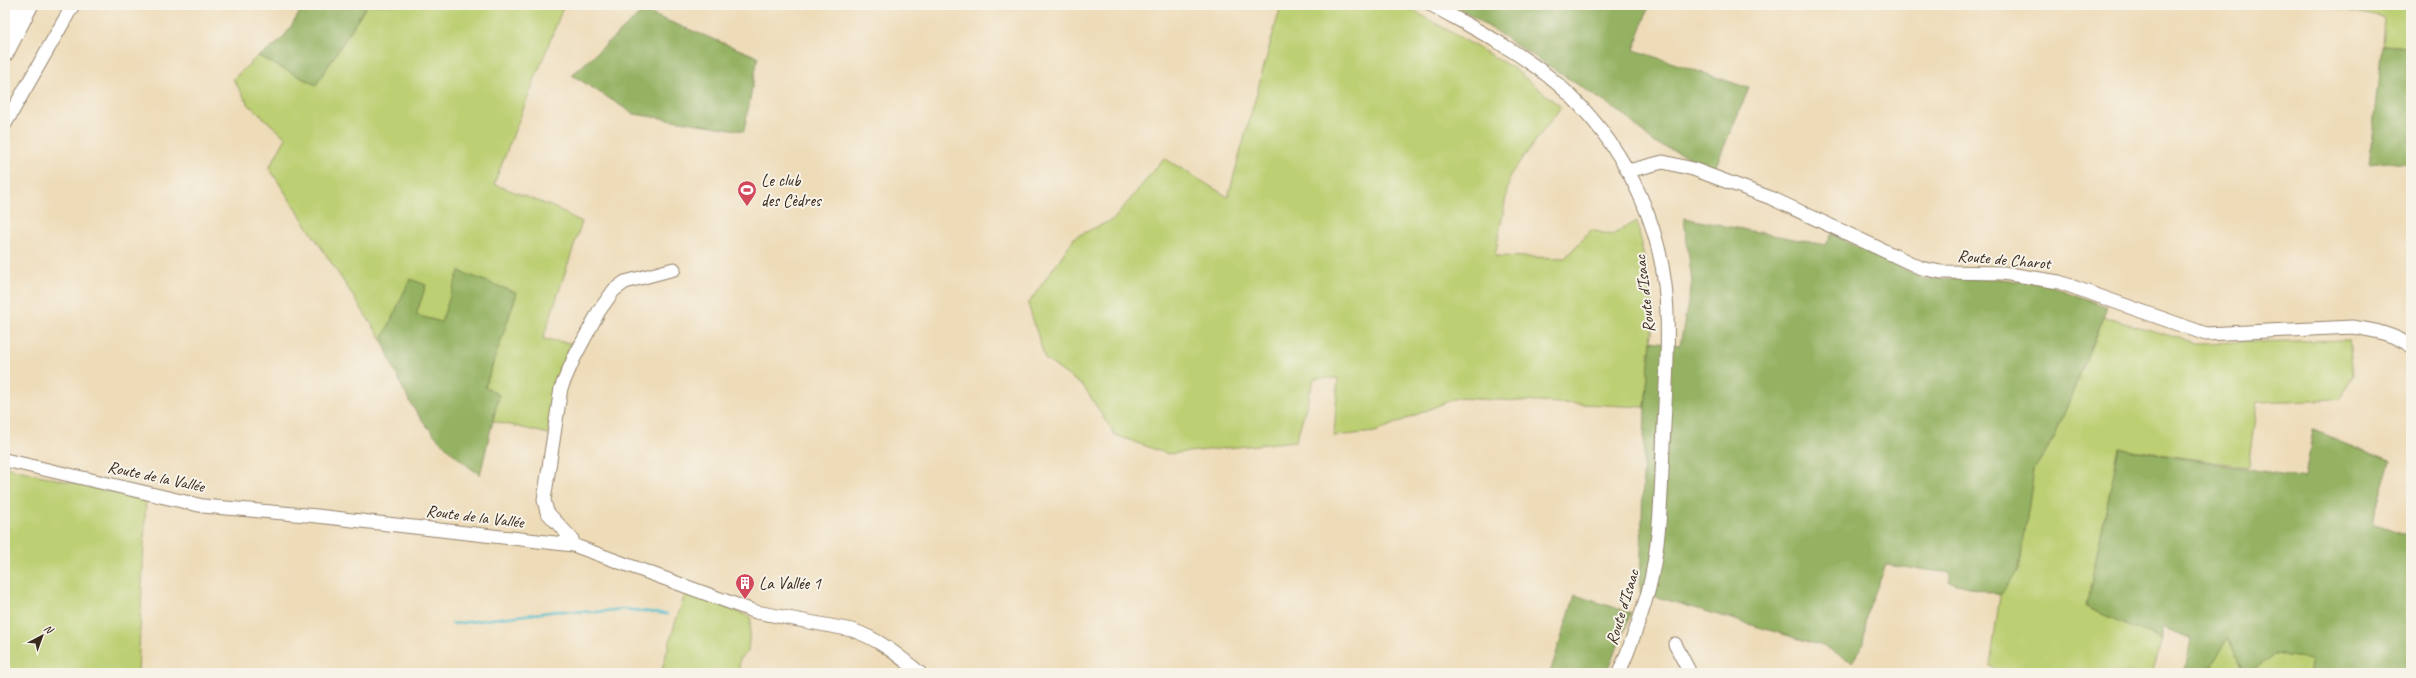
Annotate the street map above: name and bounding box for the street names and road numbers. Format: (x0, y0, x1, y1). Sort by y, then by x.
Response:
street label: Route de Charot (1957, 245, 2054, 274)
street label: Route d'Isaac (1629, 253, 1660, 334)
street label: Route de la Vallée (106, 456, 208, 497)
street label: Route de la Vallée (425, 500, 526, 533)
street label: Route d'Isaac (1601, 566, 1644, 647)

